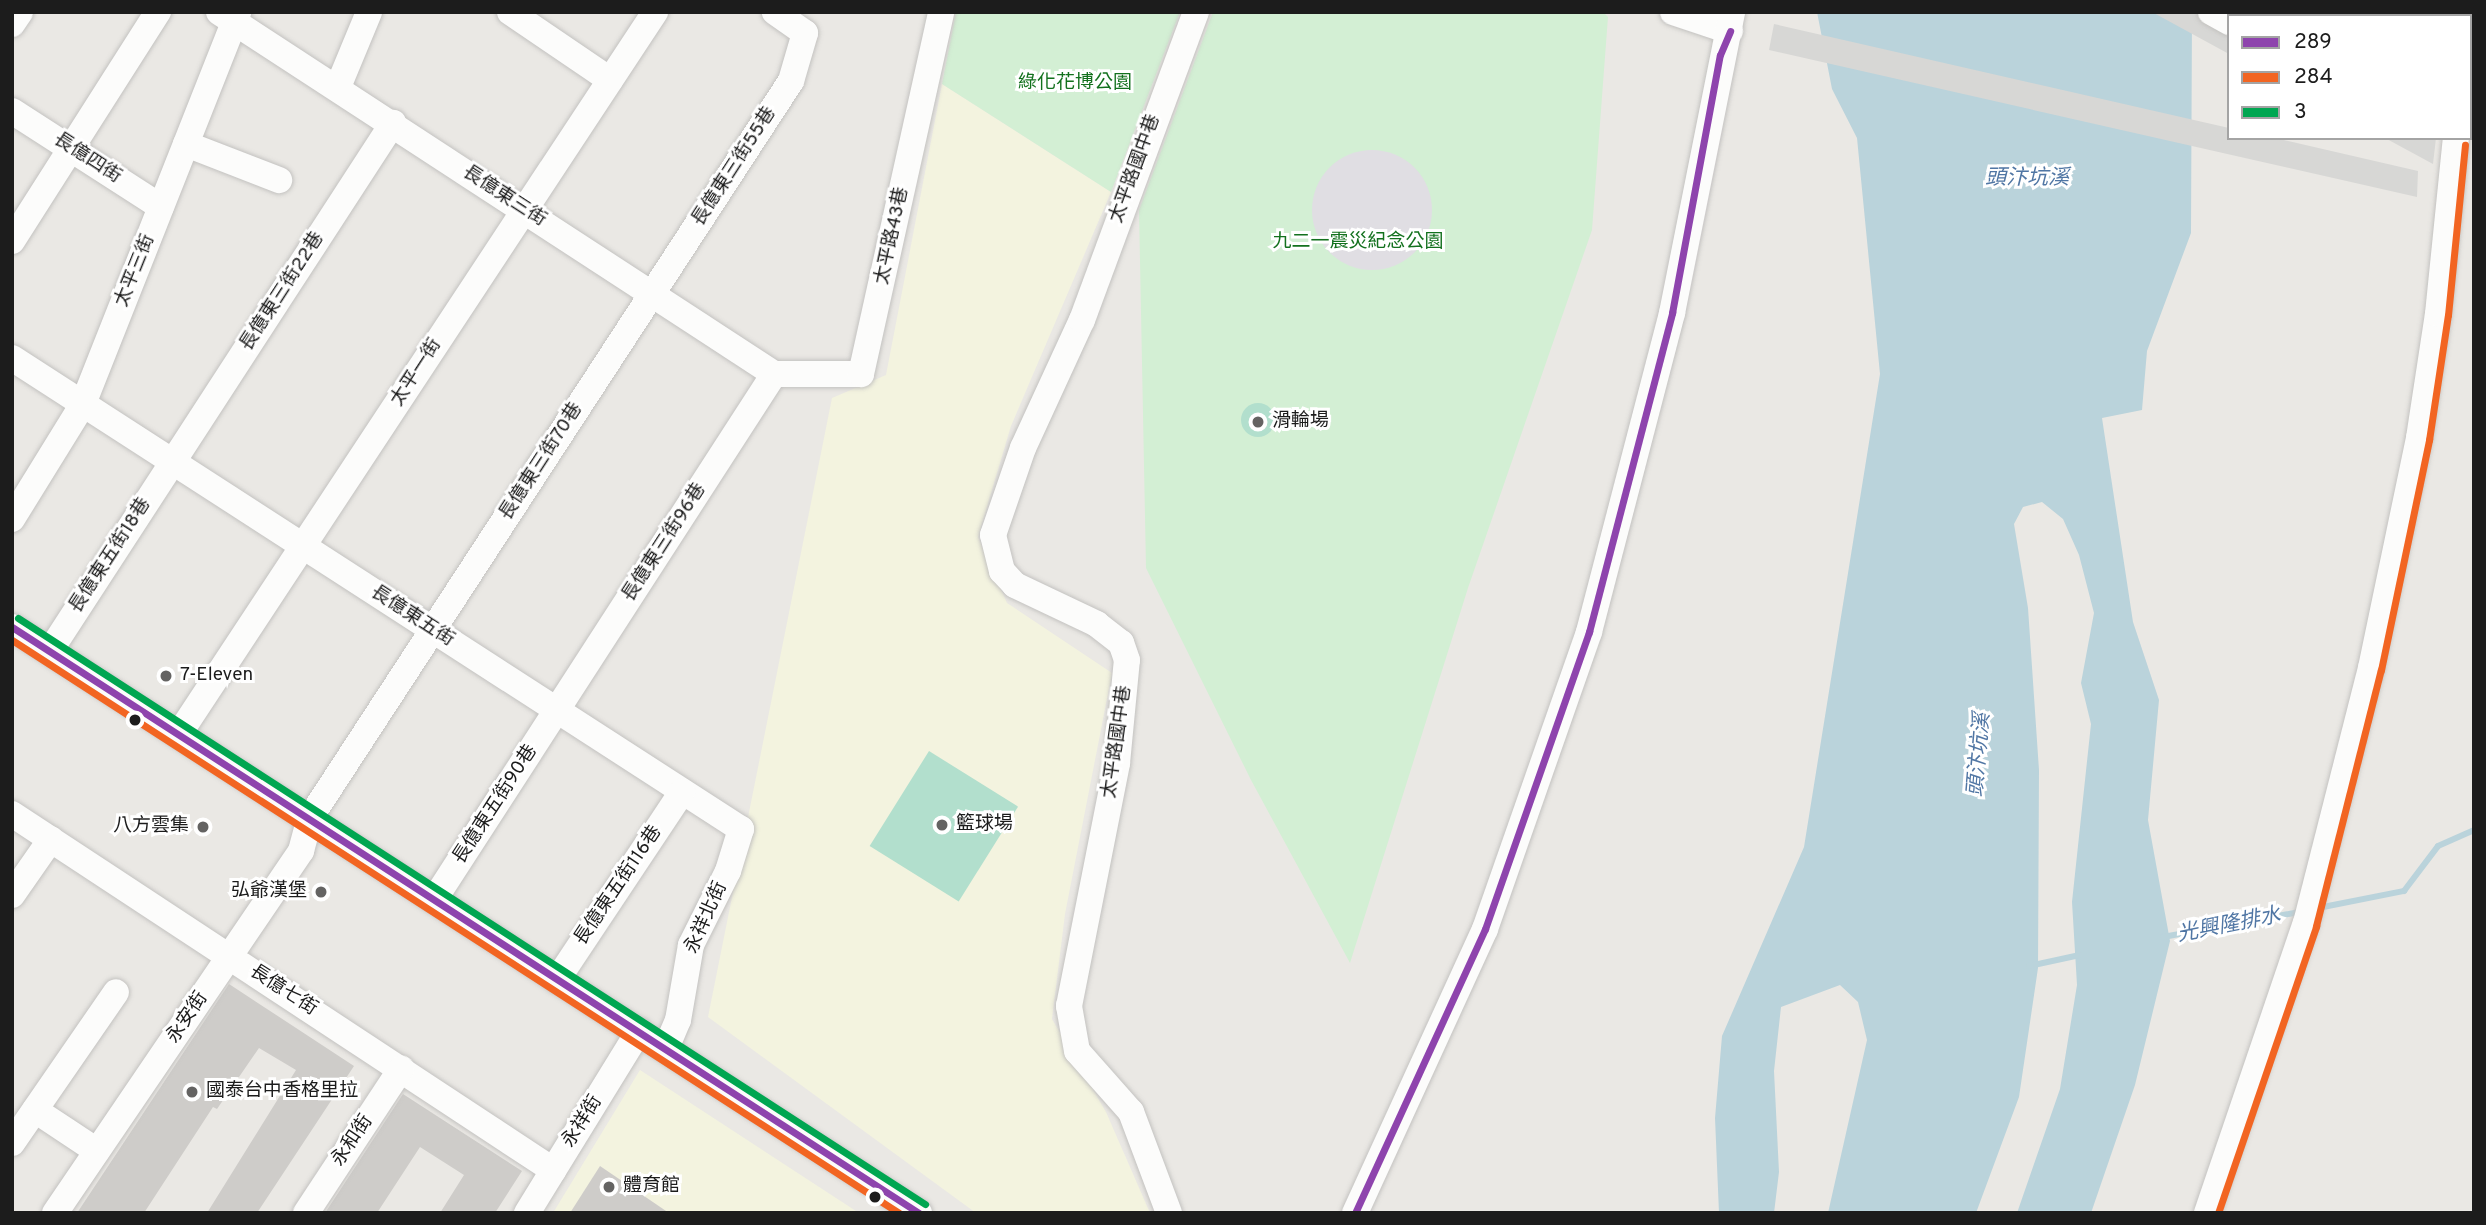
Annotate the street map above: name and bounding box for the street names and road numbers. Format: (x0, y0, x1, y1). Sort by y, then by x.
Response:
street label: 長億東三街55巷 (688, 103, 782, 231)
street label: 太平路國中巷 (1106, 112, 1166, 226)
street label: 長億四街 (49, 129, 125, 189)
street label: 長億東三街 (458, 162, 550, 232)
street label: 太平路43巷 (872, 185, 914, 287)
street label: 長億東三街22巷 (236, 228, 330, 356)
street label: 太平三街 (111, 231, 161, 311)
street label: 太平一街 (387, 335, 447, 411)
street label: 長億東三街70巷 (496, 399, 588, 525)
street label: 長億東三街96巷 (618, 479, 712, 607)
street label: 長億東五街18巷 (65, 494, 157, 618)
street label: 長億東五街 (366, 582, 458, 652)
street label: 太平路國中巷 (1099, 684, 1137, 800)
street label: 長億東五街90巷 (449, 741, 543, 869)
street label: 長億東五街116巷 (571, 822, 667, 950)
street label: 永祥北街 (681, 879, 733, 957)
street label: 長億七街 (245, 961, 321, 1021)
street label: 永安街 (163, 988, 213, 1048)
street label: 永祥街 (558, 1092, 608, 1152)
street label: 永和街 (328, 1111, 378, 1171)

